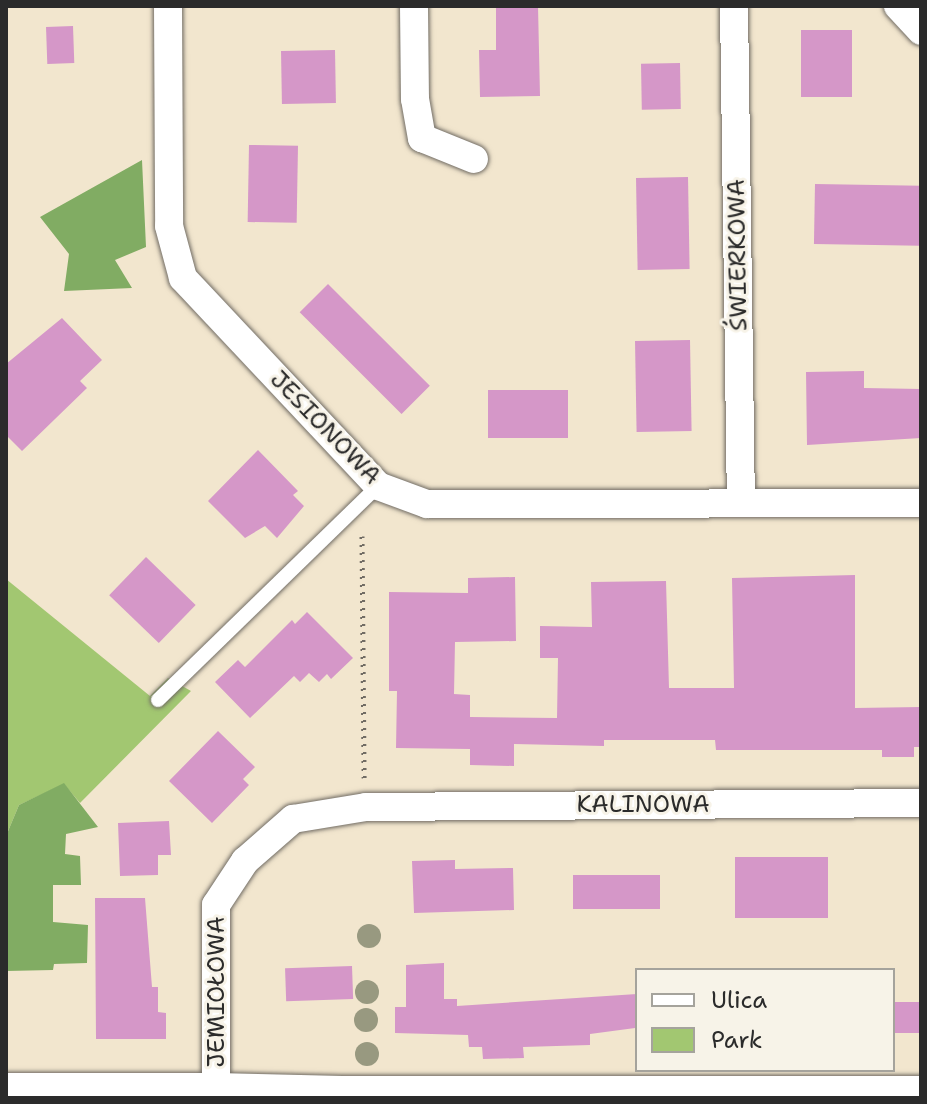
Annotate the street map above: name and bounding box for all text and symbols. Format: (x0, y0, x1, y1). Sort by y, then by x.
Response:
street label: ŚWIERKOWA (722, 179, 754, 331)
street label: JESIONOWA (264, 365, 386, 491)
street label: KALINOWA (576, 791, 710, 819)
street label: JEMIOŁOWA (203, 916, 231, 1068)
legend (635, 968, 895, 1072)
text: Ulica (711, 984, 767, 1016)
text: Park (711, 1024, 763, 1056)

